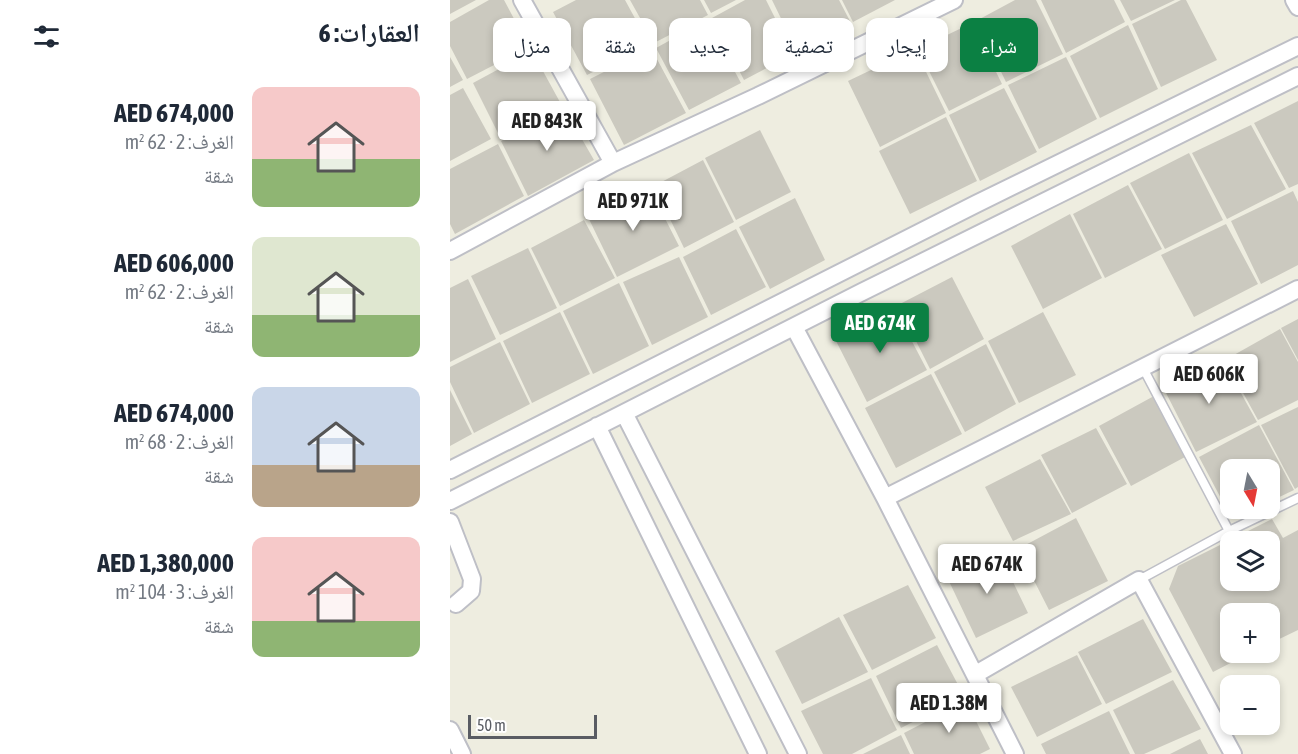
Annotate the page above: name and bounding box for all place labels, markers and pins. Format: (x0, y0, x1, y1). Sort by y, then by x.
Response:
pin: AED 843K (485, 101, 609, 152)
pin: AED 971K (571, 181, 695, 232)
pin: AED 674K (818, 303, 942, 354)
pin: AED 606K (1147, 354, 1271, 405)
pin: AED 674K (925, 544, 1049, 595)
pin: AED 1.38M (880, 683, 1018, 734)

